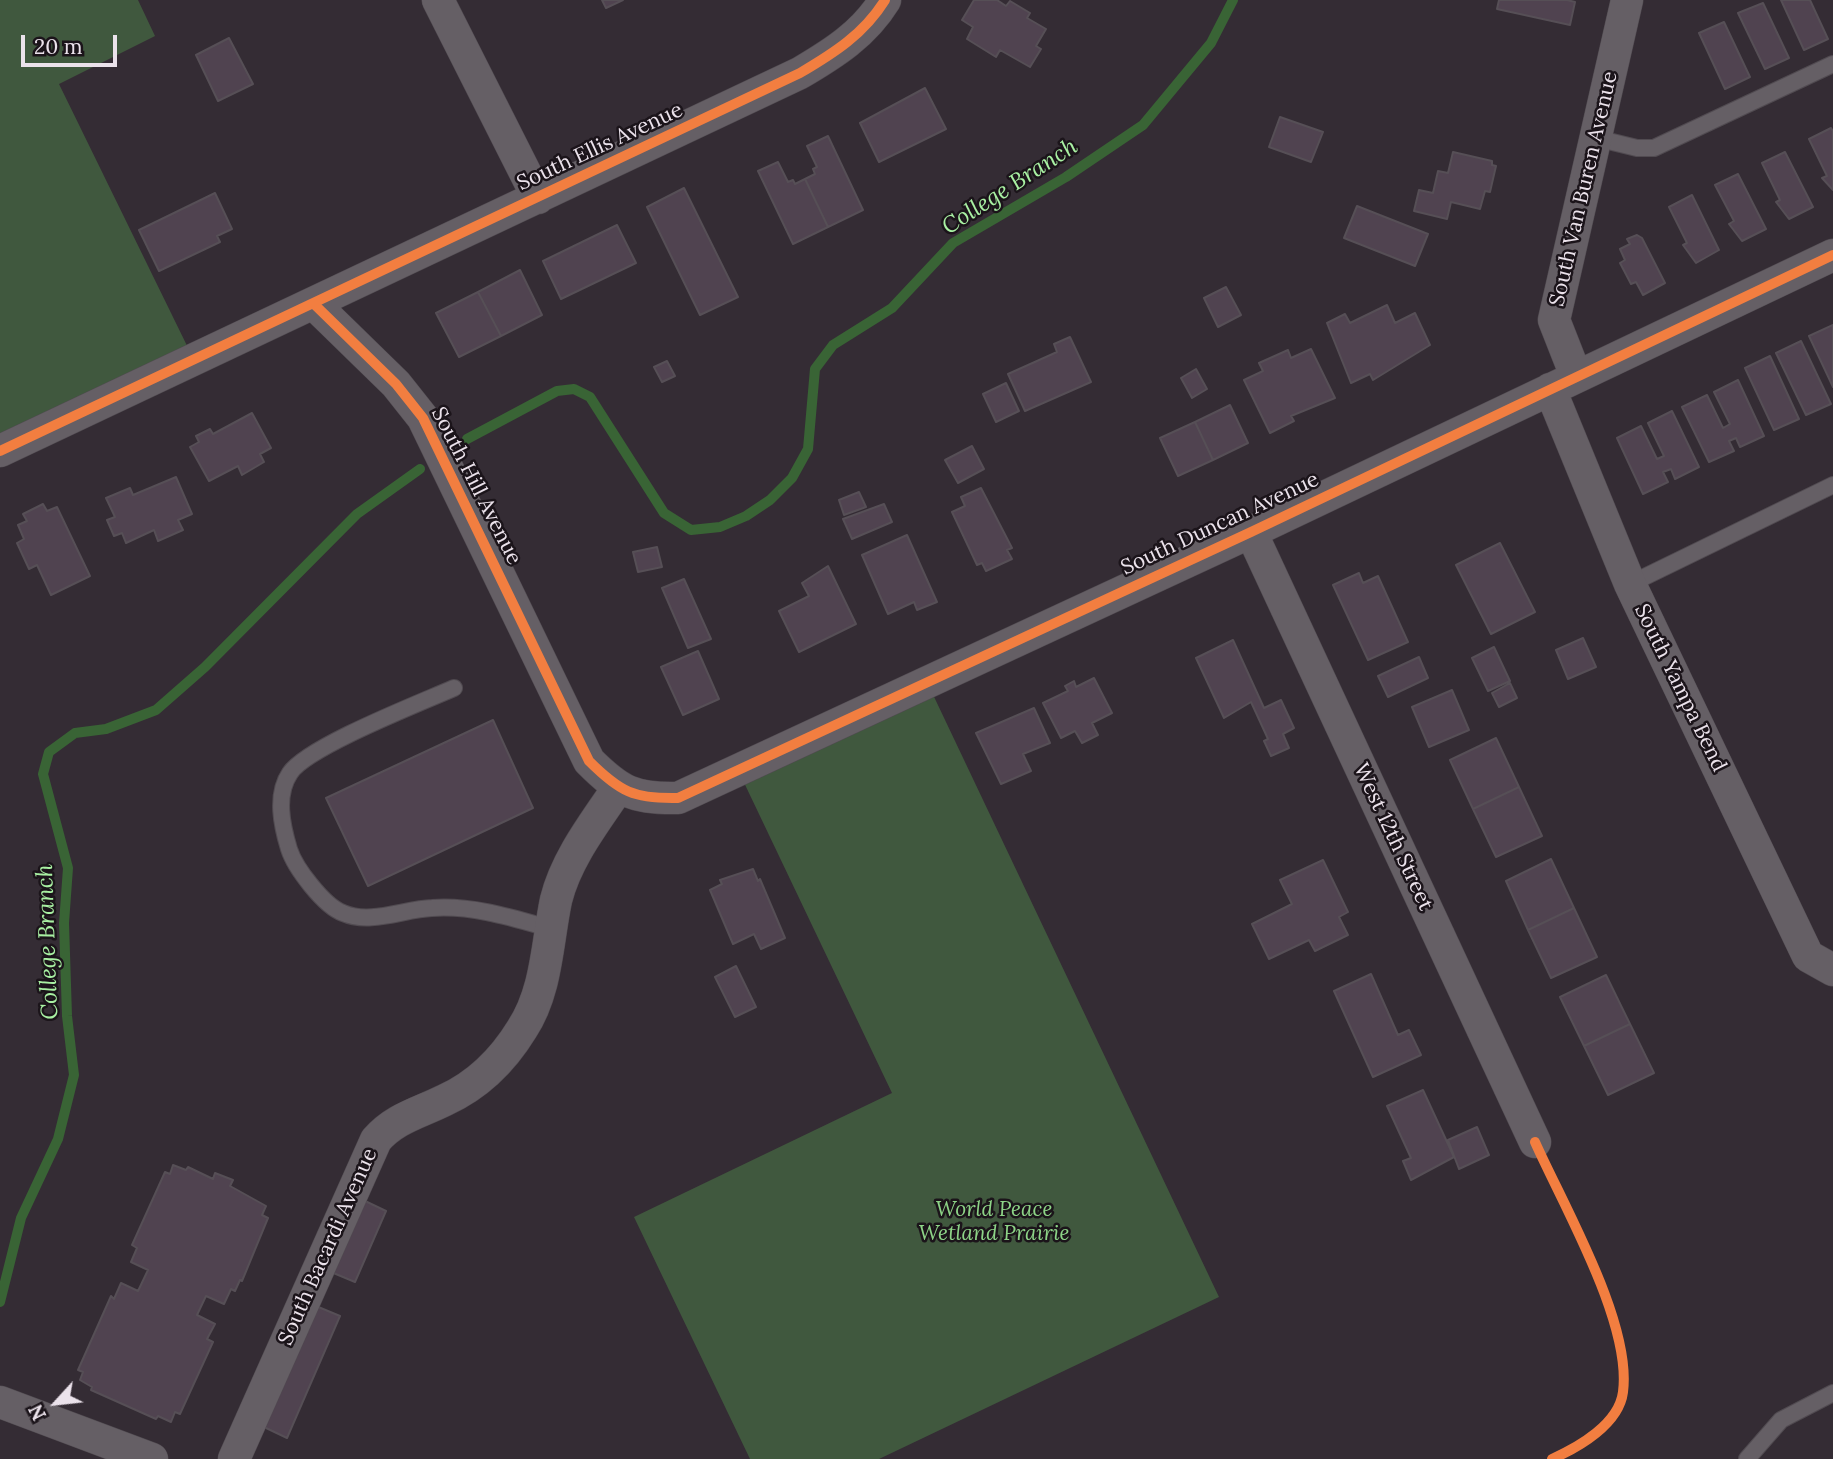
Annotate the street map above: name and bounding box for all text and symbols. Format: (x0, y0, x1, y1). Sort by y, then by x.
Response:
scale bar (24, 21, 121, 65)
text: 20 m (34, 33, 83, 60)
street label: South Van Buren Avenue (1545, 69, 1623, 309)
street label: South Ellis Avenue (513, 98, 687, 196)
water label: College Branch (937, 133, 1083, 241)
street label: South Hill Avenue (425, 403, 527, 569)
street label: South Duncan Avenue (1117, 467, 1323, 581)
street label: South Yampa Bend (1628, 600, 1732, 776)
street label: West 12th Street (1348, 759, 1438, 915)
water label: College Branch (31, 864, 65, 1020)
street label: South Bacardi Avenue (273, 1145, 383, 1349)
park label: World Peace Wetland Prairie (918, 1197, 1070, 1247)
north arrow (21, 1368, 91, 1438)
text: N (23, 1401, 51, 1425)

